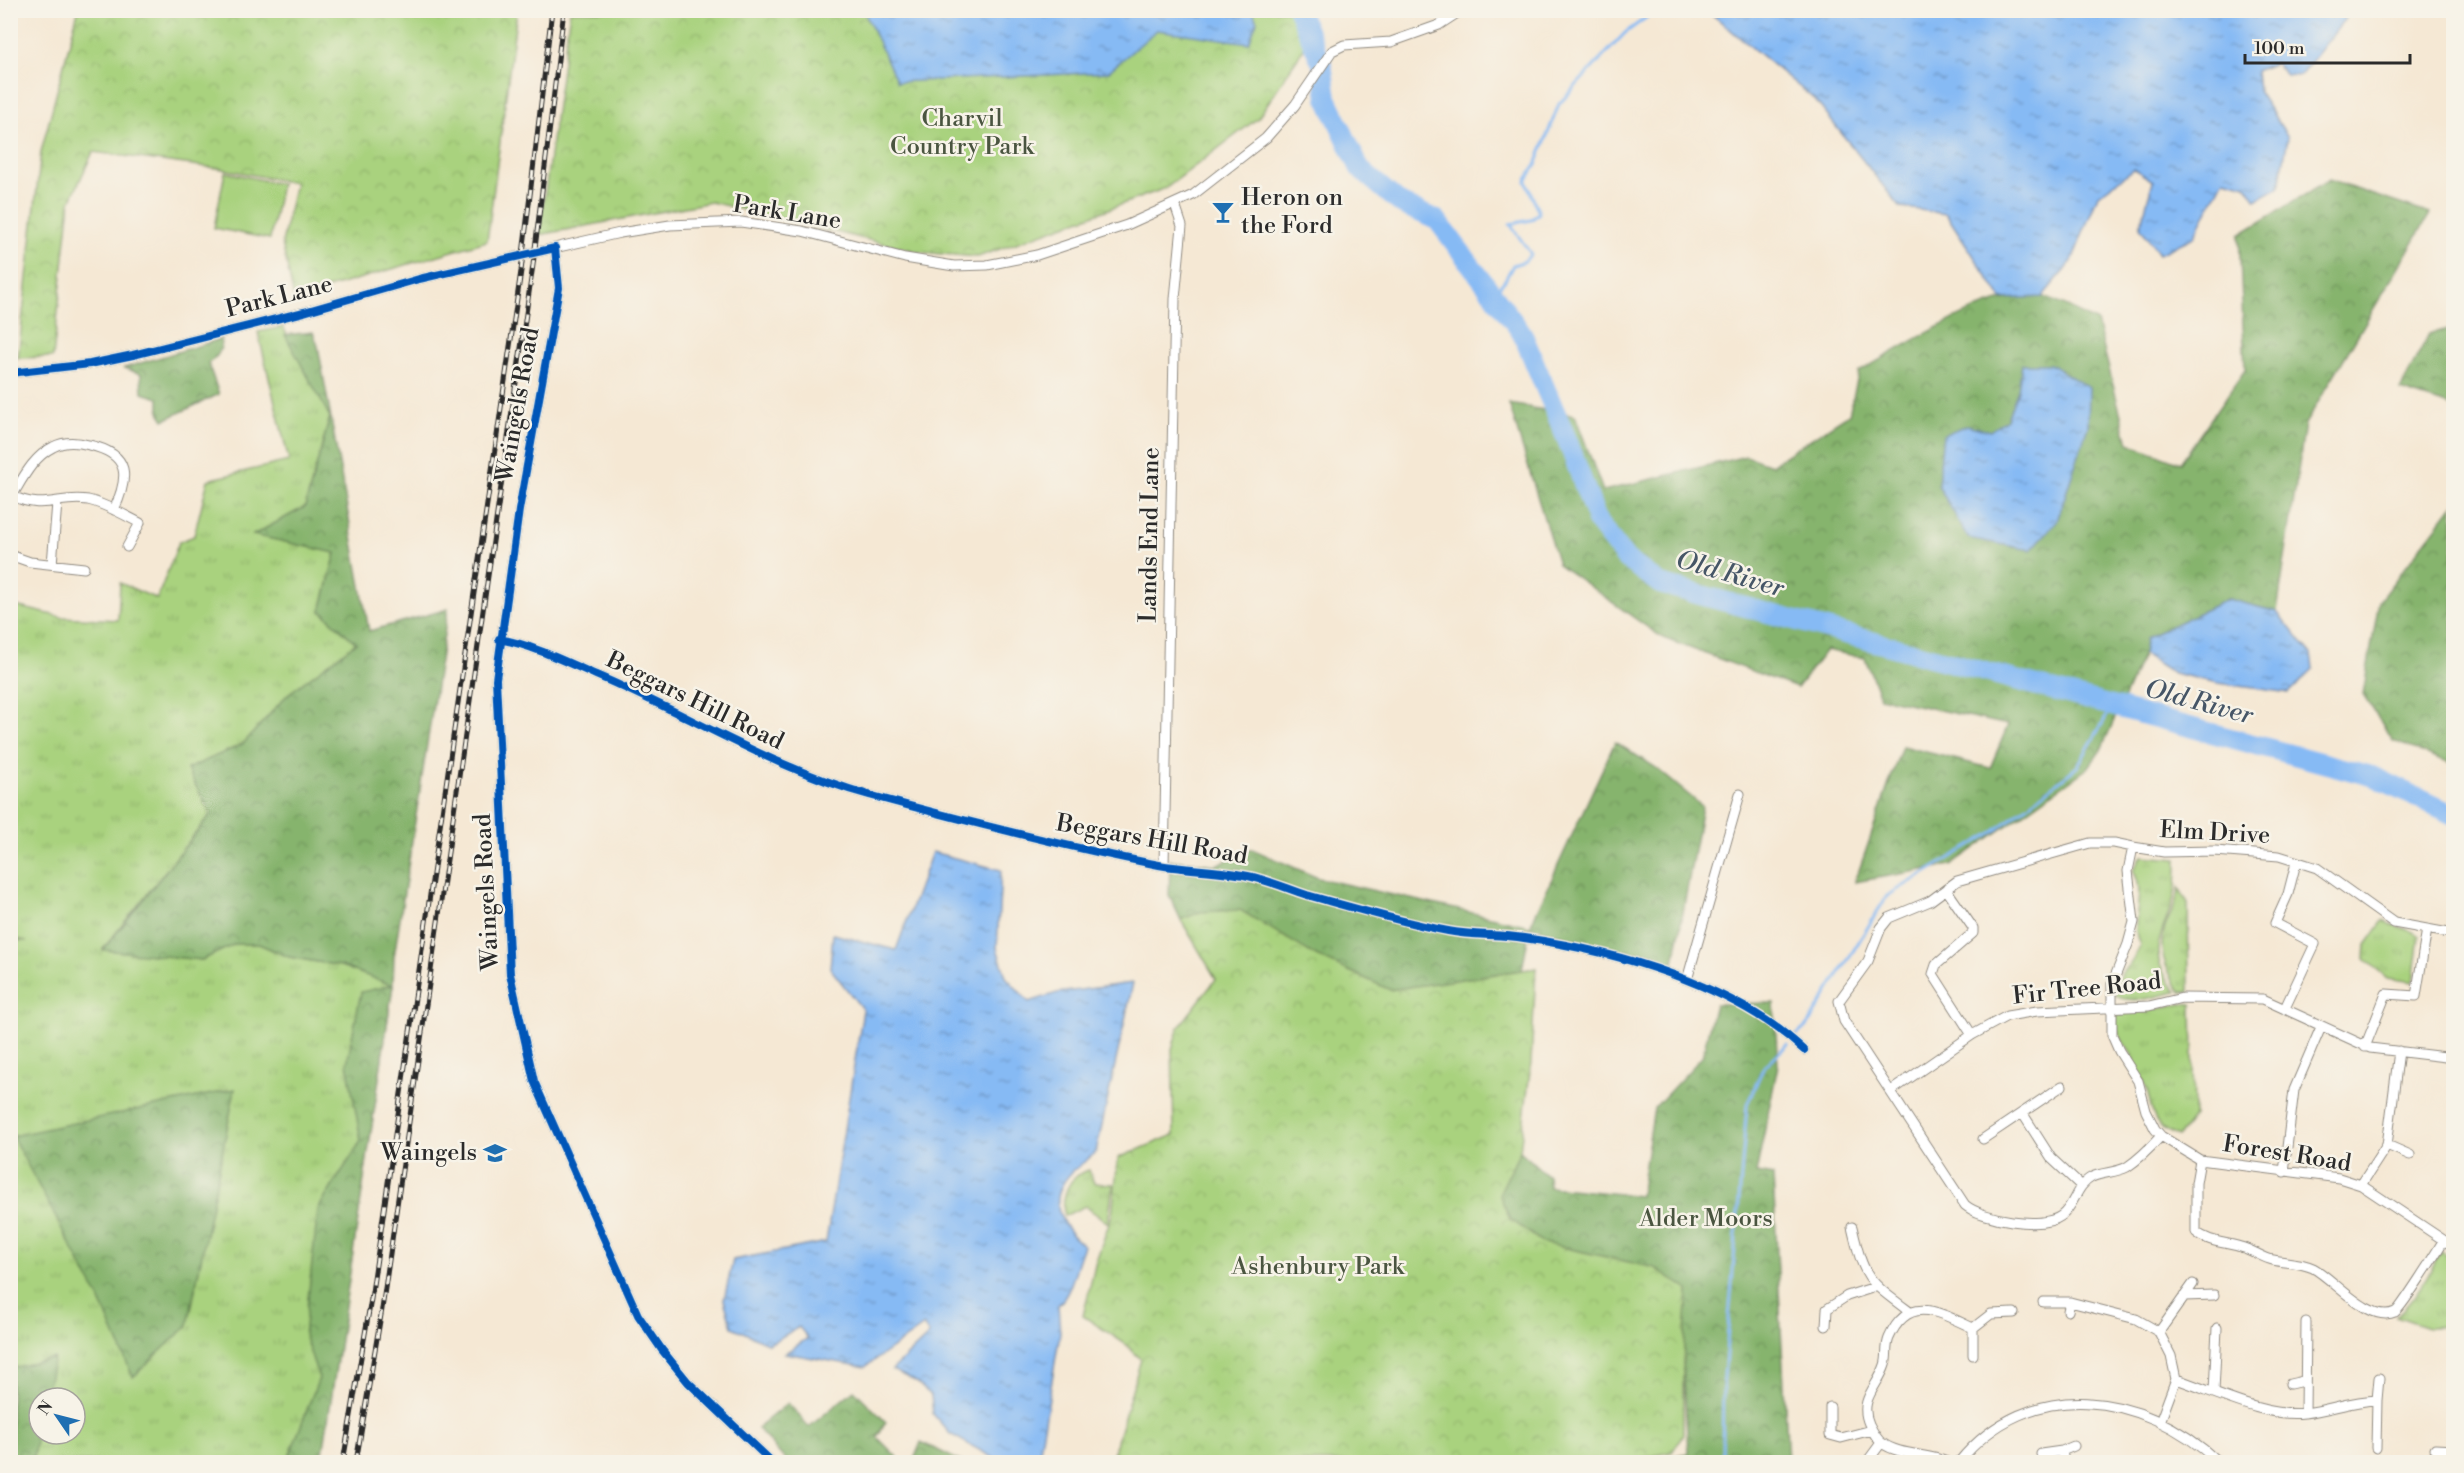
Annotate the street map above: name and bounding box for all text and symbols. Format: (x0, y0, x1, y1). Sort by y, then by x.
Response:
scale bar (2245, 27, 2410, 65)
text: 100 m (2254, 37, 2305, 60)
park label: Charvil Country Park (890, 104, 1036, 162)
place label: Heron on the Ford (1241, 183, 1343, 241)
street label: Park Lane (731, 190, 843, 236)
bar icon: Heron on the Ford (1210, 199, 1236, 225)
street label: Park Lane (222, 269, 336, 325)
street label: Waingels Road (489, 325, 546, 486)
street label: Lands End Lane (1133, 447, 1167, 623)
water label: Old River (1672, 543, 1789, 605)
street label: Beggars Hill Road (600, 645, 789, 757)
water label: Old River (2141, 672, 2258, 732)
street label: Beggars Hill Road (1053, 808, 1250, 872)
street label: Waingels Road (468, 812, 506, 972)
street label: Elm Drive (2159, 815, 2271, 851)
street label: Fir Tree Road (2011, 966, 2163, 1012)
street label: Forest Road (2221, 1129, 2354, 1179)
place label: Waingels (380, 1138, 477, 1168)
school or university icon: Waingels (482, 1140, 508, 1166)
park label: Alder Moors (1638, 1204, 1773, 1234)
park label: Ashenbury Park (1231, 1252, 1406, 1282)
north arrow (27, 1386, 87, 1446)
text: N (34, 1397, 58, 1419)

